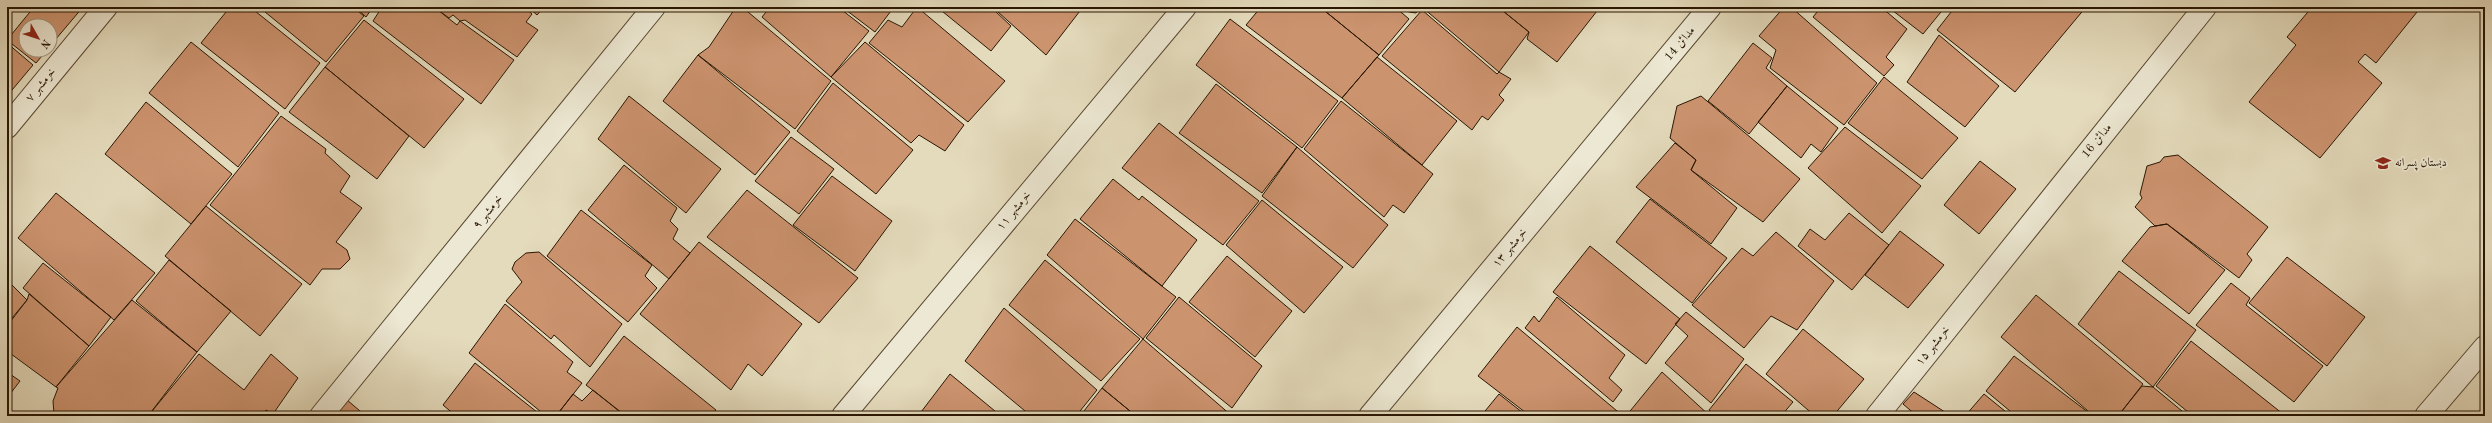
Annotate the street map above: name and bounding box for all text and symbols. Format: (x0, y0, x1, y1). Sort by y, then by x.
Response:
north arrow (18, 18, 58, 58)
street label: مدائن 14 (1662, 25, 1698, 63)
text: N (37, 37, 52, 51)
street label: خرمشهر ۷ (24, 66, 59, 105)
street label: مدائن 16 (2080, 122, 2114, 160)
school or university icon: دبستان پسرانه (2374, 154, 2392, 172)
place label: دبستان پسرانه (2395, 157, 2447, 171)
street label: خرمشهر ۱۱ (994, 189, 1034, 233)
street label: خرمشهر ۹ (471, 193, 506, 232)
street label: خرمشهر ۱۳ (1490, 226, 1530, 270)
street label: خرمشهر ۱۵ (1914, 324, 1953, 369)

